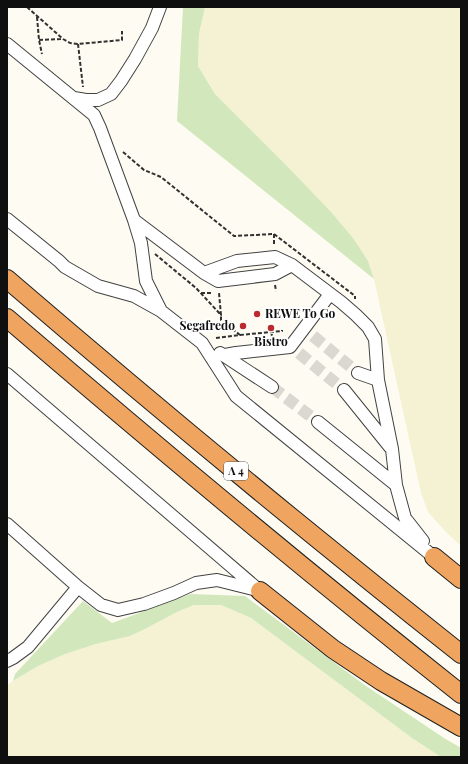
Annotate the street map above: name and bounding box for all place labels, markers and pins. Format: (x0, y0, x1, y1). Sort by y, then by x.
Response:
place label: REWE To Go (265, 305, 335, 321)
marker: REWE To Go (252, 309, 262, 319)
place label: Segafredo (180, 317, 235, 333)
marker: Segafredo (238, 321, 248, 331)
marker: Bistro (266, 323, 276, 333)
place label: Bistro (254, 333, 288, 349)

